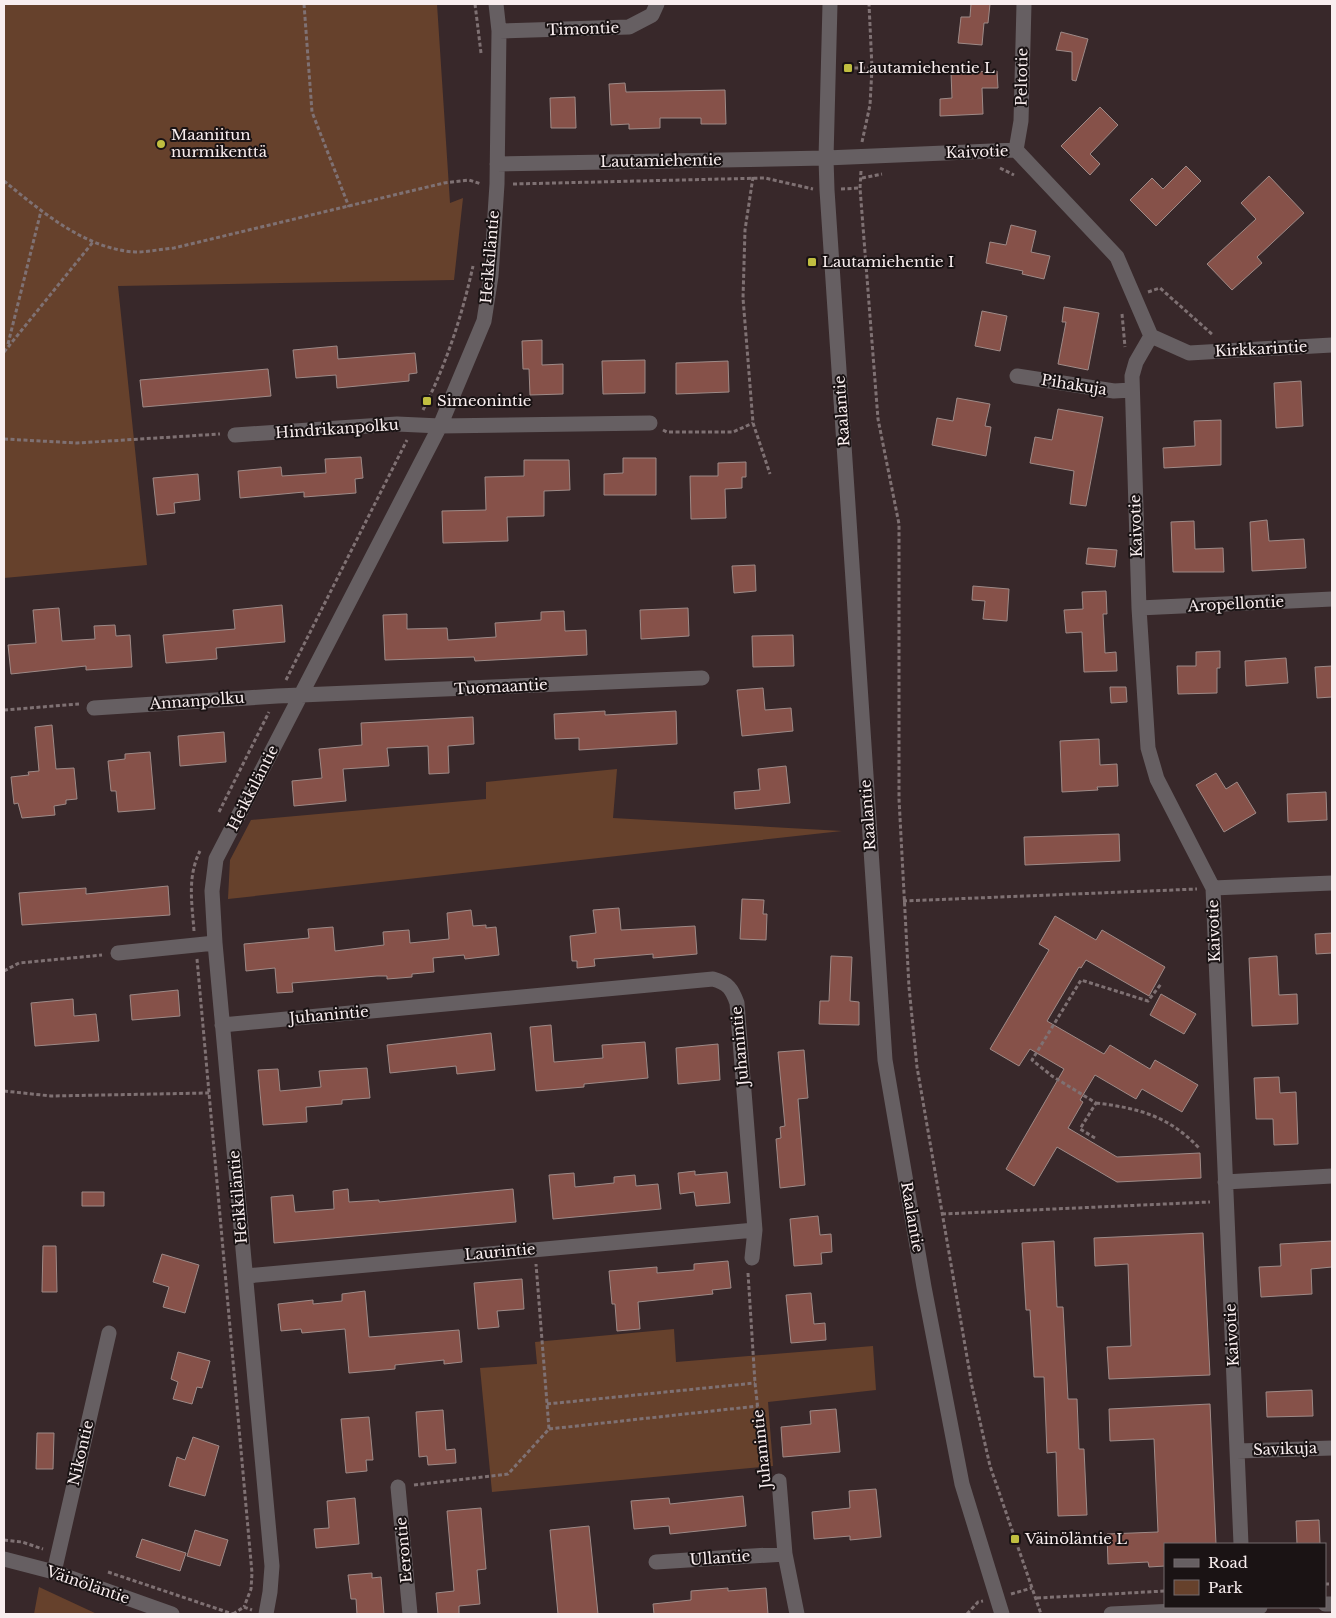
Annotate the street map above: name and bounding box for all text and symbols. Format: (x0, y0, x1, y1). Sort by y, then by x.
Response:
street label: Timontie (547, 18, 619, 39)
street label: Peltotie (1011, 48, 1032, 106)
place label: Lautamiehentie L (858, 58, 995, 77)
marker: Lautamiehentie L (842, 62, 854, 74)
place label: Maaniitun nurmikenttä (171, 125, 268, 161)
marker: Maaniitun nurmikenttä (155, 138, 167, 150)
street label: Kaivotie (945, 141, 1009, 162)
street label: Lautamiehentie (600, 150, 722, 171)
street label: Heikkiläntie (476, 209, 503, 304)
place label: Lautamiehentie I (822, 252, 954, 271)
marker: Lautamiehentie I (806, 256, 818, 268)
street label: Kirkkarintie (1214, 337, 1308, 360)
street label: Pihakuja (1040, 370, 1109, 399)
street label: Raalantie (830, 375, 853, 447)
place label: Simeonintie (437, 391, 531, 410)
marker: Simeonintie (421, 395, 433, 407)
street label: Hindrikanpolku (275, 415, 399, 442)
street label: Kaivotie (1125, 494, 1146, 558)
street label: Aropellontie (1186, 591, 1285, 616)
street label: Tuomaantie (454, 675, 548, 698)
street label: Annanpolku (148, 688, 245, 713)
street label: Heikkiläntie (223, 742, 282, 834)
street label: Raalantie (856, 779, 879, 851)
street label: Kaivotie (1203, 899, 1224, 963)
street label: Juhanintie (287, 1002, 369, 1028)
street label: Juhanintie (727, 1006, 753, 1088)
street label: Heikkiläntie (224, 1150, 251, 1245)
street label: Raalantie (897, 1180, 928, 1254)
street label: Laurintie (464, 1239, 536, 1264)
street label: Kaivotie (1220, 1303, 1243, 1367)
street label: Juhanintie (748, 1409, 775, 1492)
street label: Nikontie (64, 1418, 97, 1488)
street label: Savikuja (1253, 1438, 1318, 1459)
street label: Eerontie (391, 1516, 416, 1584)
place label: Väinöläntie L (1024, 1529, 1127, 1548)
marker: Väinöläntie L (1009, 1533, 1021, 1545)
legend (1164, 1543, 1326, 1608)
street label: Ullantie (689, 1546, 751, 1569)
text: Road (1208, 1553, 1248, 1572)
street label: Väinöläntie (43, 1561, 132, 1608)
text: Park (1208, 1578, 1244, 1597)

